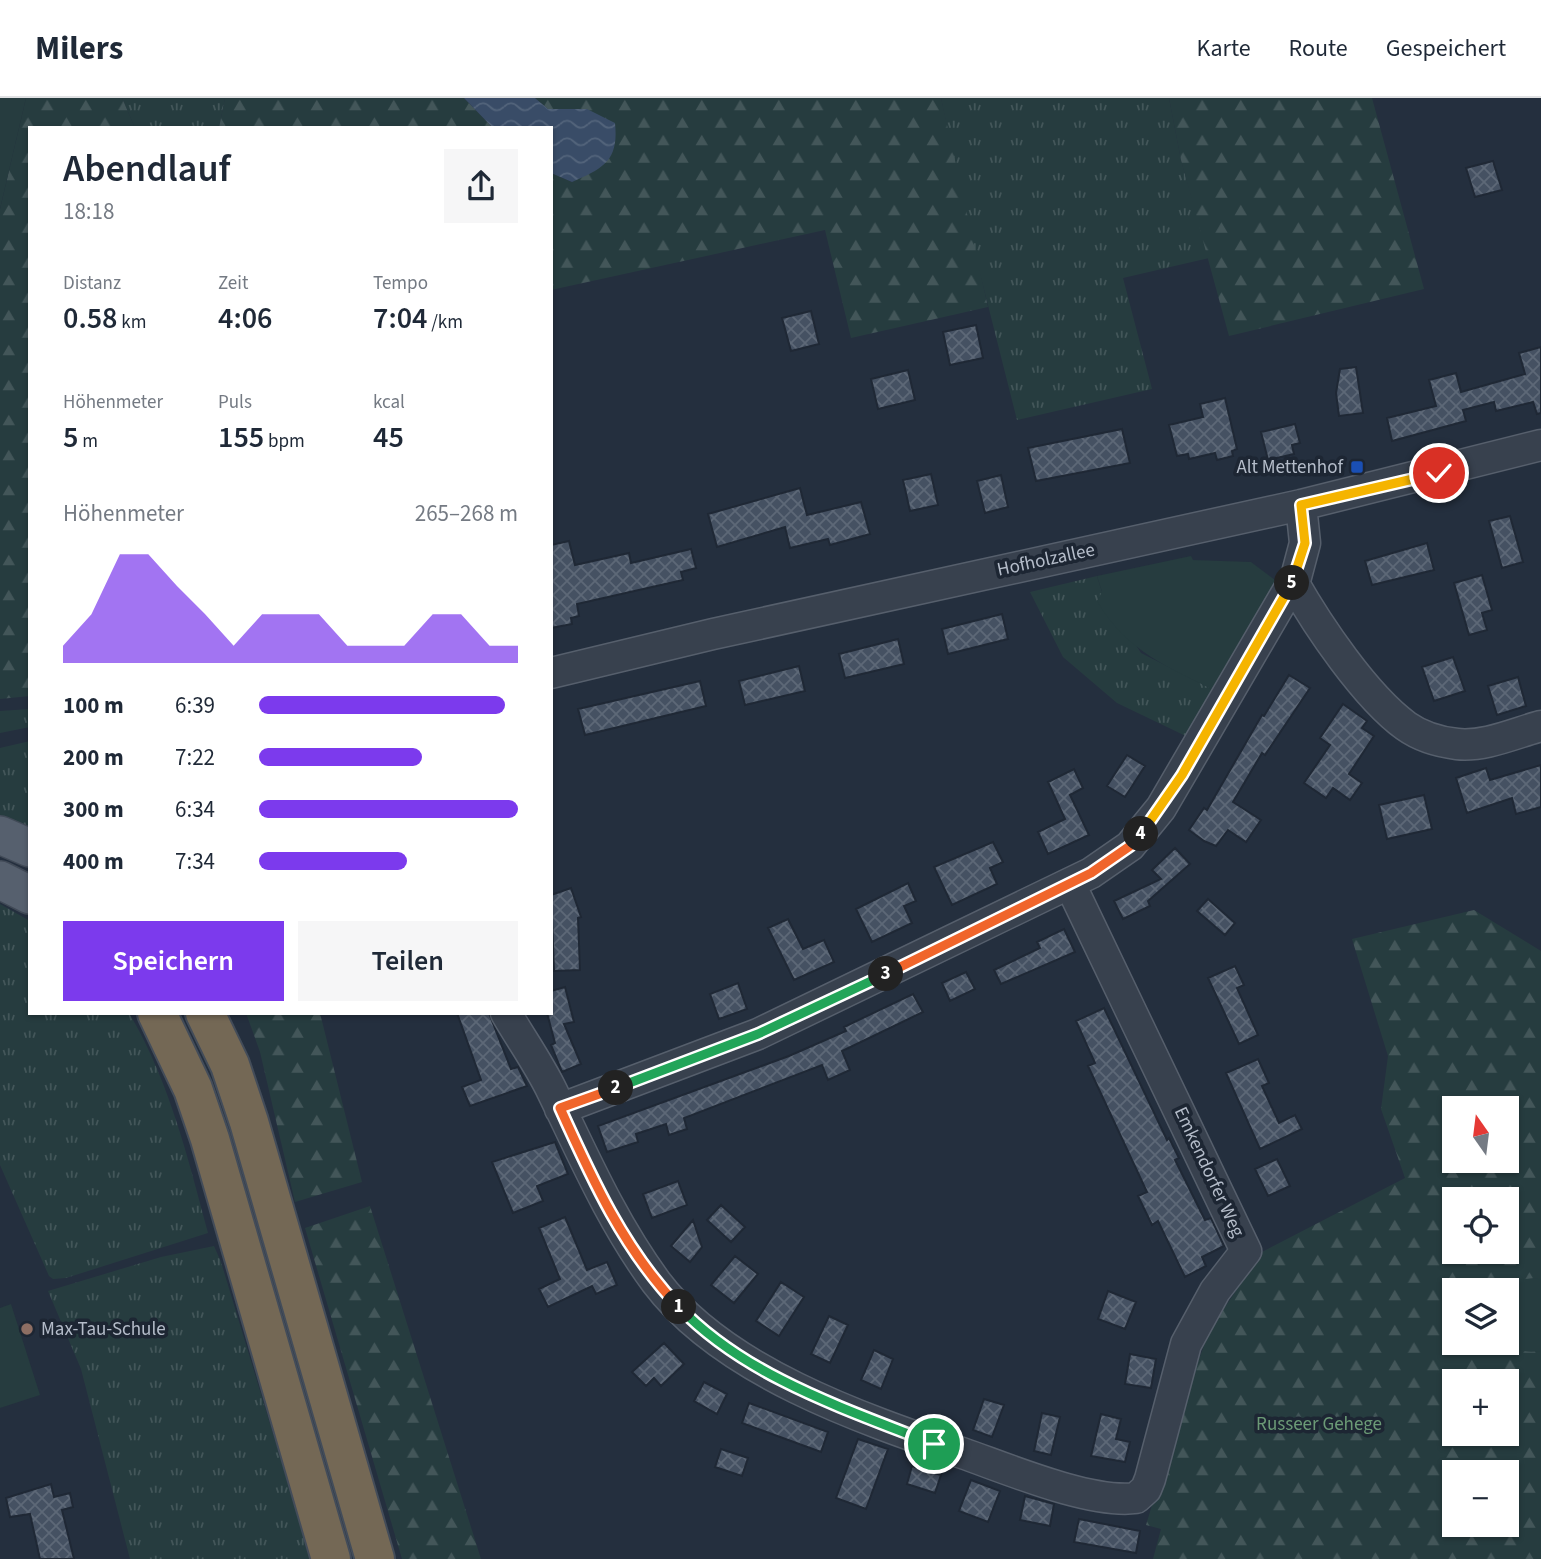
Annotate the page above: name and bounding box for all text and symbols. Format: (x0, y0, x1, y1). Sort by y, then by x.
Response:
text: Milers (35, 25, 123, 72)
text: Karte (1197, 31, 1251, 66)
text: Route (1289, 31, 1348, 66)
text: Gespeichert (1386, 31, 1506, 66)
text: Abendlauf (63, 142, 231, 196)
button: share (444, 149, 518, 223)
text: 18:18 (63, 195, 114, 228)
text: Distanz (63, 270, 121, 297)
text: Zeit (218, 270, 248, 297)
text: Tempo (373, 270, 428, 297)
text: 0.58 (63, 297, 117, 340)
text: 4:06 (218, 297, 272, 340)
text: 7:04 (373, 297, 427, 340)
text: km (117, 309, 146, 336)
text: /km (427, 309, 463, 336)
text: Höhenmeter (63, 389, 163, 416)
text: Puls (218, 389, 252, 416)
text: kcal (373, 389, 405, 416)
text: 5 (63, 416, 78, 459)
text: 155 (218, 416, 264, 459)
text: 45 (373, 416, 404, 459)
text: m (78, 428, 98, 455)
text: bpm (264, 428, 305, 455)
pin (1409, 443, 1469, 503)
place label: Alt Mettenhof (1236, 454, 1344, 481)
icon: check (1420, 454, 1458, 492)
marker: Alt Mettenhof (1349, 459, 1365, 475)
text: Höhenmeter (63, 497, 184, 530)
text: 265–268 m (415, 497, 518, 530)
street label: Hofholzallee (995, 536, 1097, 584)
pin: 5 (1274, 566, 1310, 601)
text: 5 (1286, 569, 1297, 596)
text: 100 m (63, 689, 124, 722)
text: 6:39 (175, 689, 215, 722)
text: 200 m (63, 741, 124, 774)
text: 7:22 (175, 741, 215, 774)
text: 300 m (63, 793, 124, 826)
text: 6:34 (175, 793, 215, 826)
pin: 4 (1124, 816, 1158, 852)
text: 4 (1135, 820, 1146, 847)
text: 400 m (63, 845, 124, 878)
text: 7:34 (175, 845, 215, 878)
button: Speichern (63, 921, 284, 1001)
button: Teilen (298, 921, 518, 1001)
pin: 3 (868, 956, 903, 992)
text: 3 (880, 960, 891, 987)
pin: 2 (598, 1070, 634, 1105)
text: 2 (610, 1074, 621, 1101)
north arrow (1442, 1096, 1519, 1172)
map controls (1442, 1096, 1519, 1537)
street label: Emkendorfer Weg (1167, 1102, 1251, 1242)
button: locate (1442, 1187, 1519, 1264)
button: layers (1442, 1278, 1519, 1355)
pin: 1 (662, 1290, 696, 1324)
text: 1 (673, 1293, 684, 1320)
place label: Max-Tau-Schule (41, 1316, 166, 1343)
marker: Max-Tau-Schule (19, 1321, 35, 1337)
button: + (1442, 1369, 1519, 1446)
park label: Russeer Gehege (1256, 1411, 1382, 1438)
pin (904, 1414, 964, 1474)
icon: arrive (915, 1425, 953, 1463)
button: − (1442, 1460, 1519, 1537)

